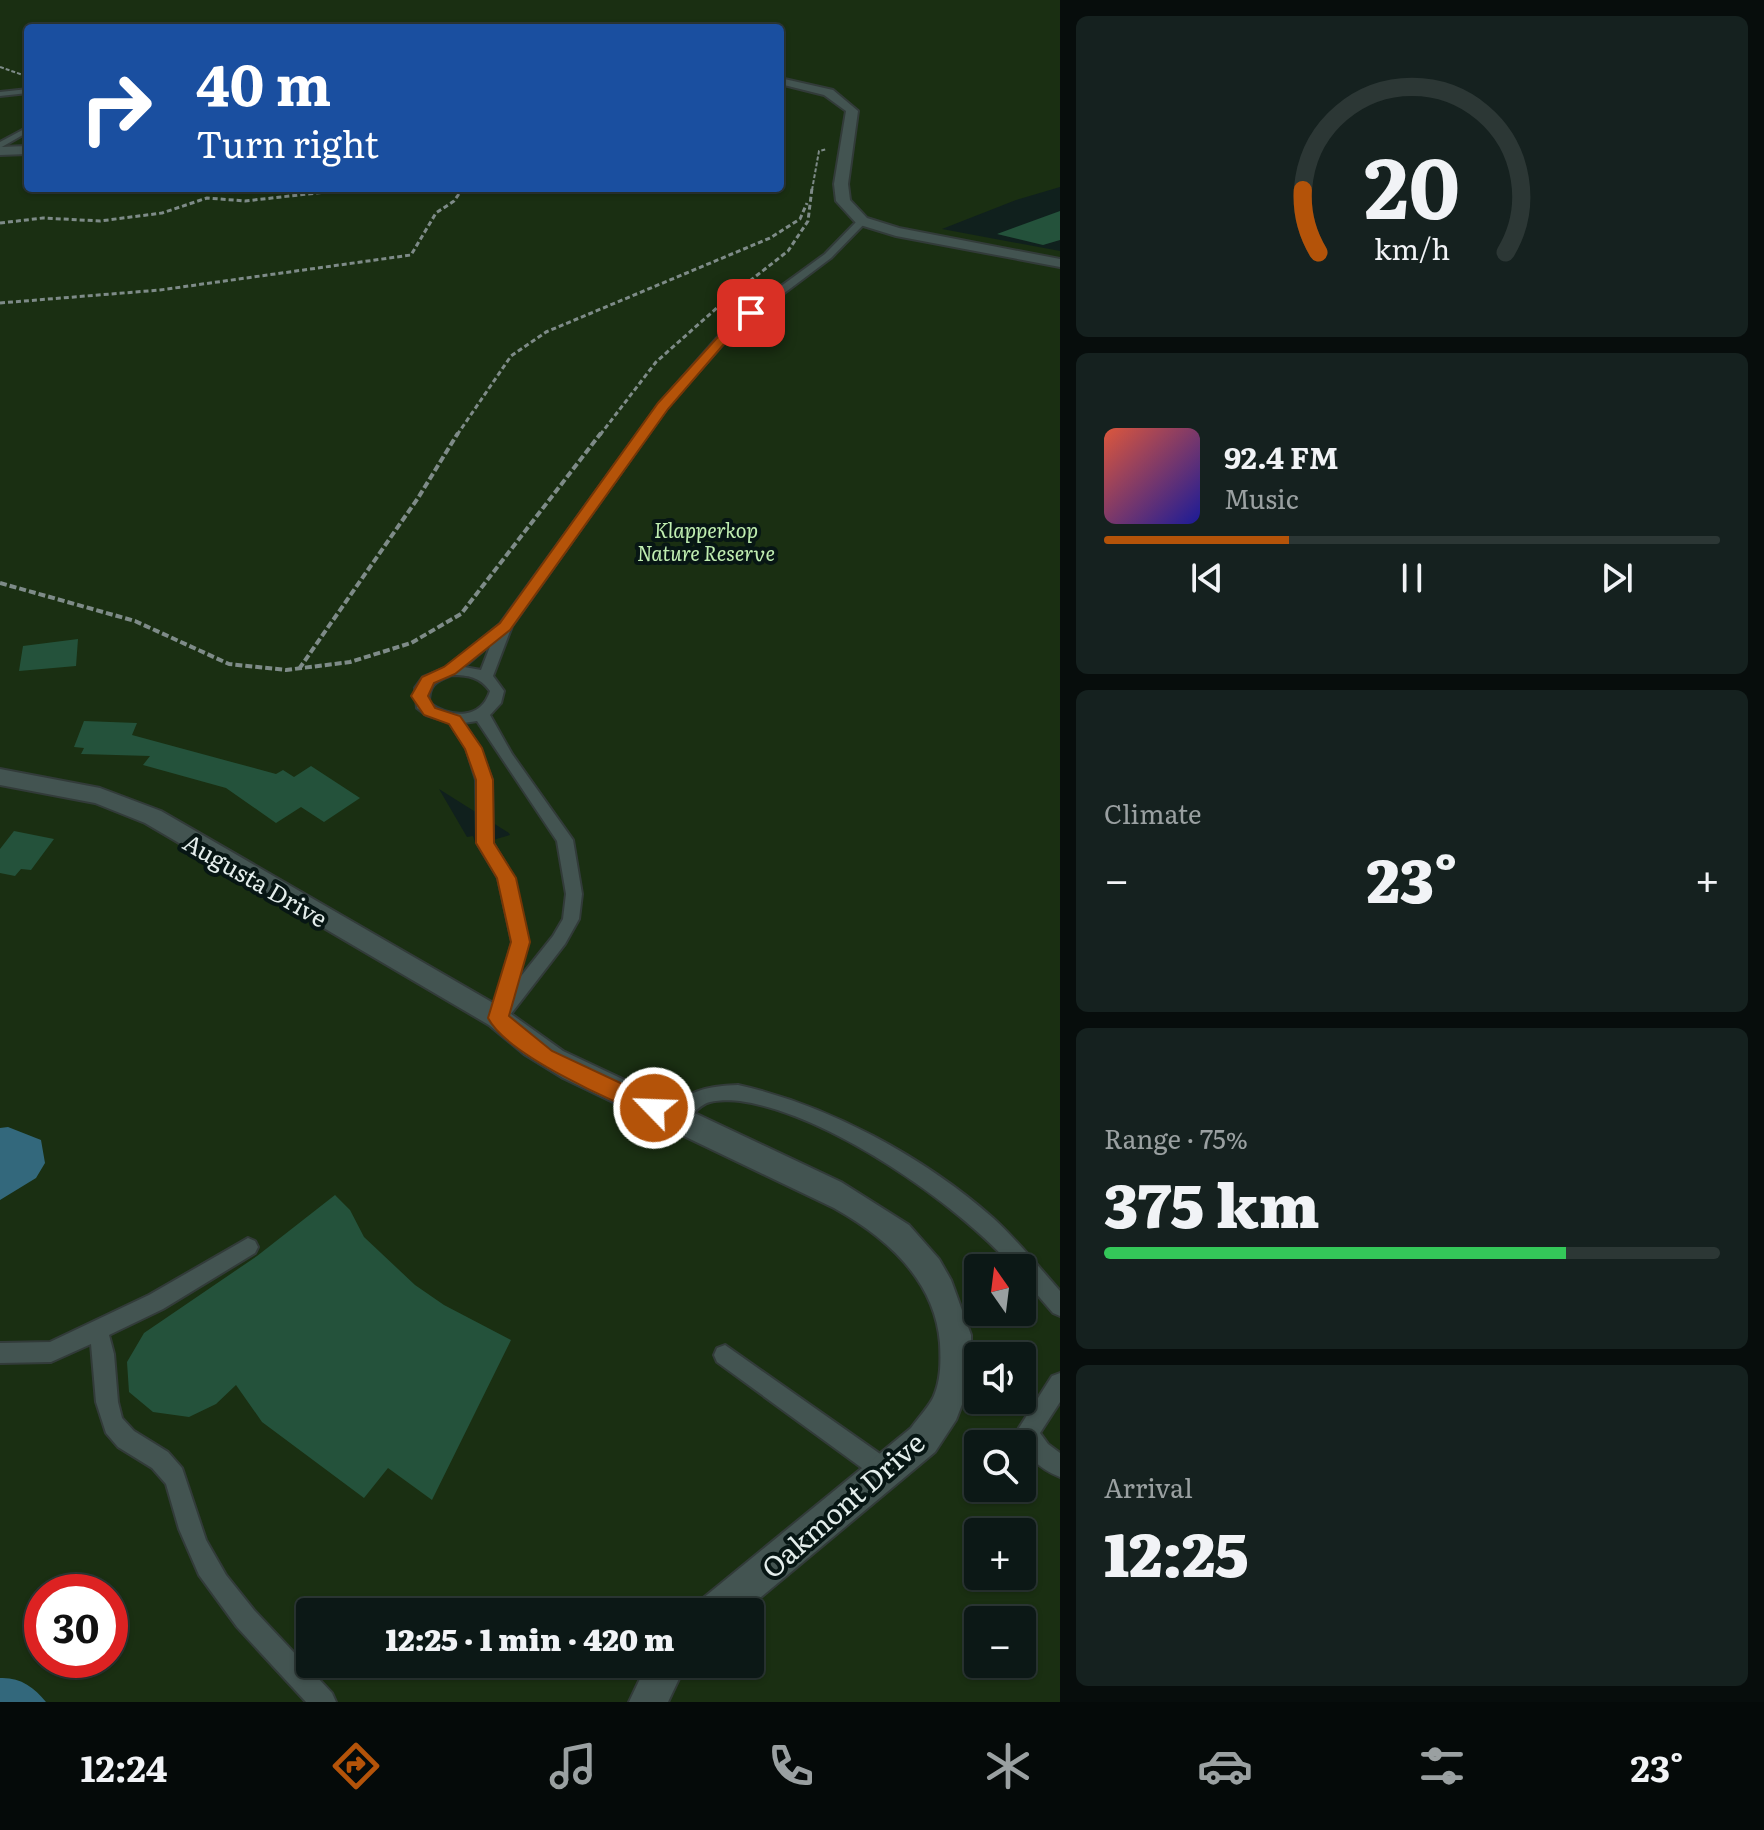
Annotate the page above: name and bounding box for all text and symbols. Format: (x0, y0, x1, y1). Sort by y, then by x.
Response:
text: 40 m (196, 40, 331, 123)
icon: right (64, 56, 168, 160)
text: Turn right (196, 116, 379, 169)
text: 20 (1364, 120, 1460, 244)
text: km/h (1374, 226, 1450, 269)
pin (717, 279, 785, 347)
icon: arrive (729, 291, 773, 335)
text: 92.4 FM (1224, 434, 1339, 478)
text: Music (1224, 478, 1299, 517)
park label: Klapperkop Nature Reserve (637, 514, 775, 567)
icon: previous (1185, 556, 1229, 600)
icon: pause (1390, 556, 1434, 600)
icon: next (1595, 556, 1639, 600)
text: Climate (1104, 793, 1202, 832)
street label: Augusta Drive (177, 824, 335, 934)
text: 23° (1366, 832, 1458, 921)
text: − (1104, 844, 1130, 910)
text: + (1694, 844, 1720, 910)
position arrow (612, 1066, 696, 1150)
text: Range · 75% (1104, 1118, 1248, 1157)
text: 375 km (1104, 1157, 1319, 1246)
north arrow (964, 1254, 1036, 1326)
map controls (964, 1254, 1036, 1678)
button: sound (964, 1342, 1036, 1414)
street label: Oakmont Drive (751, 1421, 933, 1587)
button: search (964, 1430, 1036, 1502)
text: Arrival (1104, 1467, 1193, 1506)
text: 12:25 (1104, 1506, 1249, 1595)
button: + (964, 1518, 1036, 1590)
speed limit sign: 30 (24, 1574, 128, 1678)
button: − (964, 1606, 1036, 1678)
text: 12:25 · 1 min · 420 m (385, 1616, 675, 1660)
icon: directions (328, 1738, 384, 1794)
icon: music (545, 1738, 601, 1794)
icon: phone (763, 1738, 819, 1794)
icon: climate (980, 1738, 1036, 1794)
icon: car (1197, 1738, 1253, 1794)
icon: filters (1414, 1738, 1470, 1794)
text: 12:24 (81, 1740, 167, 1793)
text: 23° (1631, 1740, 1683, 1793)

